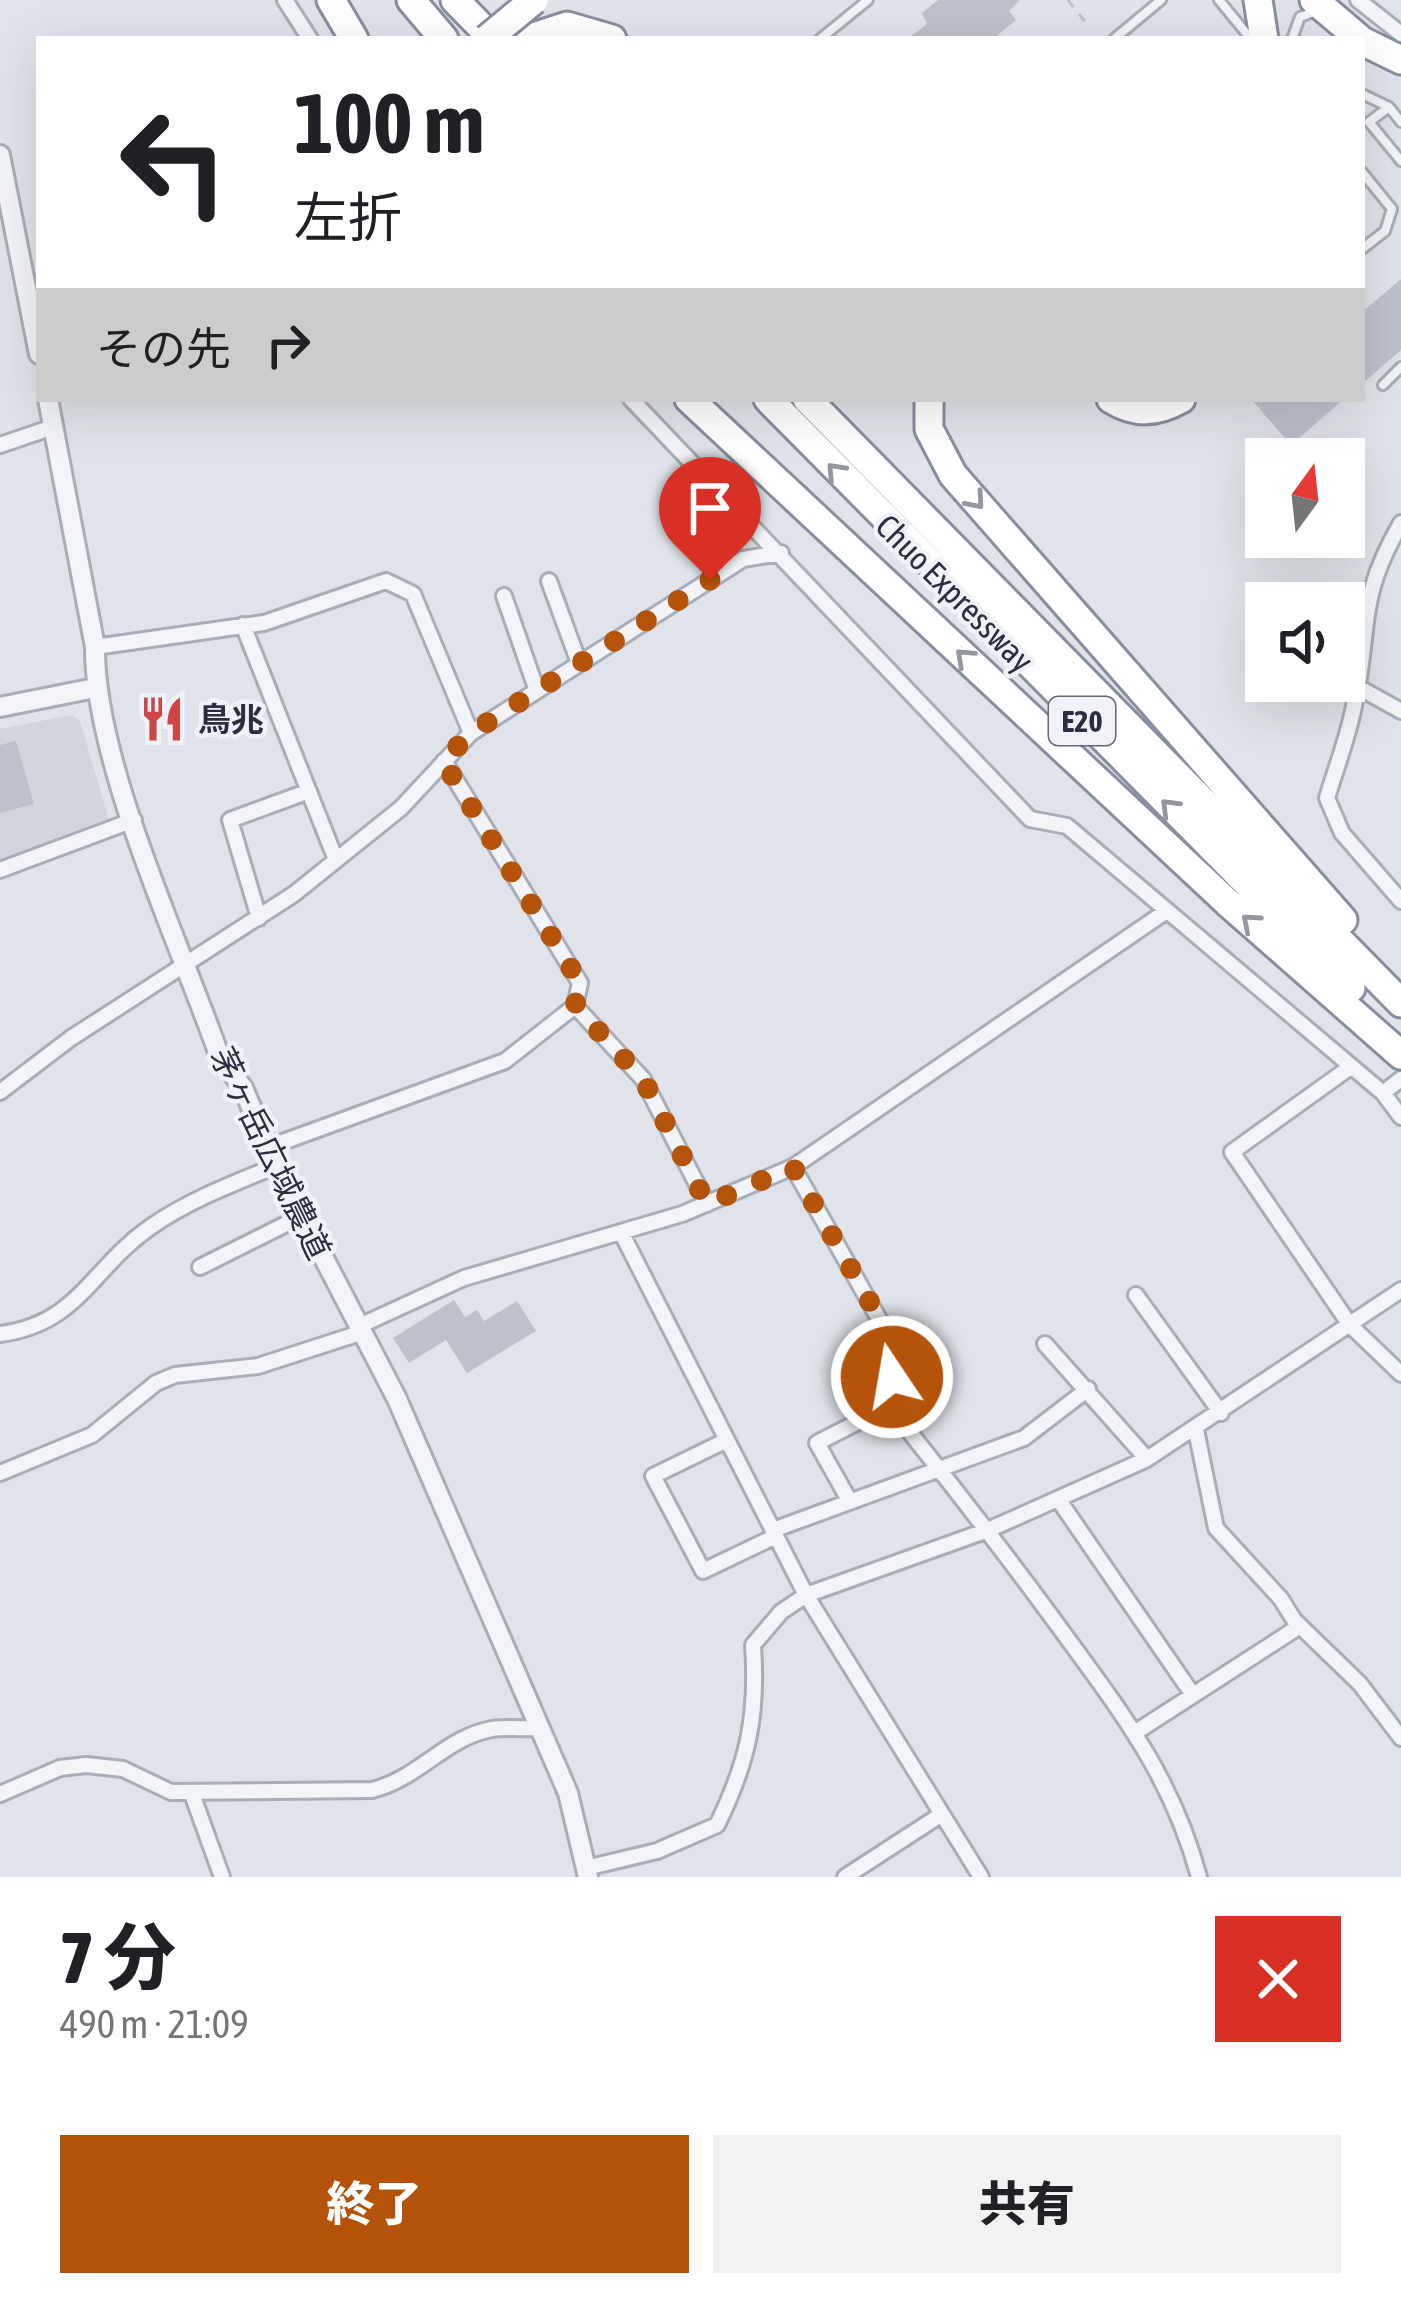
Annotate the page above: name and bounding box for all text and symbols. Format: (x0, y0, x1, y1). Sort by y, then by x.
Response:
text: 100 m (294, 75, 484, 171)
icon: left (96, 84, 252, 240)
text: 左折 (294, 187, 402, 248)
icon: right (255, 312, 321, 378)
text: その先 (96, 323, 231, 375)
north arrow (1245, 438, 1365, 558)
map controls (1245, 438, 1365, 702)
pin (659, 457, 761, 580)
one-way arrow (828, 463, 850, 484)
icon: arrive (677, 475, 743, 541)
one-way arrow (962, 487, 983, 509)
street label: Chuo Expressway (869, 507, 1041, 679)
button: sound (1245, 582, 1365, 702)
one-way arrow (957, 650, 978, 671)
restaurant icon: 鳥兆 (137, 694, 187, 744)
road number: E20 (1049, 697, 1115, 745)
place label: 鳥兆 (198, 700, 264, 738)
one-way arrow (1161, 799, 1183, 821)
one-way arrow (1242, 915, 1264, 937)
street label: 茅ヶ岳広域農道 (203, 1041, 339, 1265)
position arrow (829, 1314, 955, 1440)
text: 7 分 (60, 1916, 176, 1998)
button: close (1215, 1916, 1341, 2042)
text: 490 m · 21:09 (60, 2002, 249, 2046)
button: 終了 (60, 2135, 689, 2273)
button: 共有 (713, 2135, 1341, 2273)

